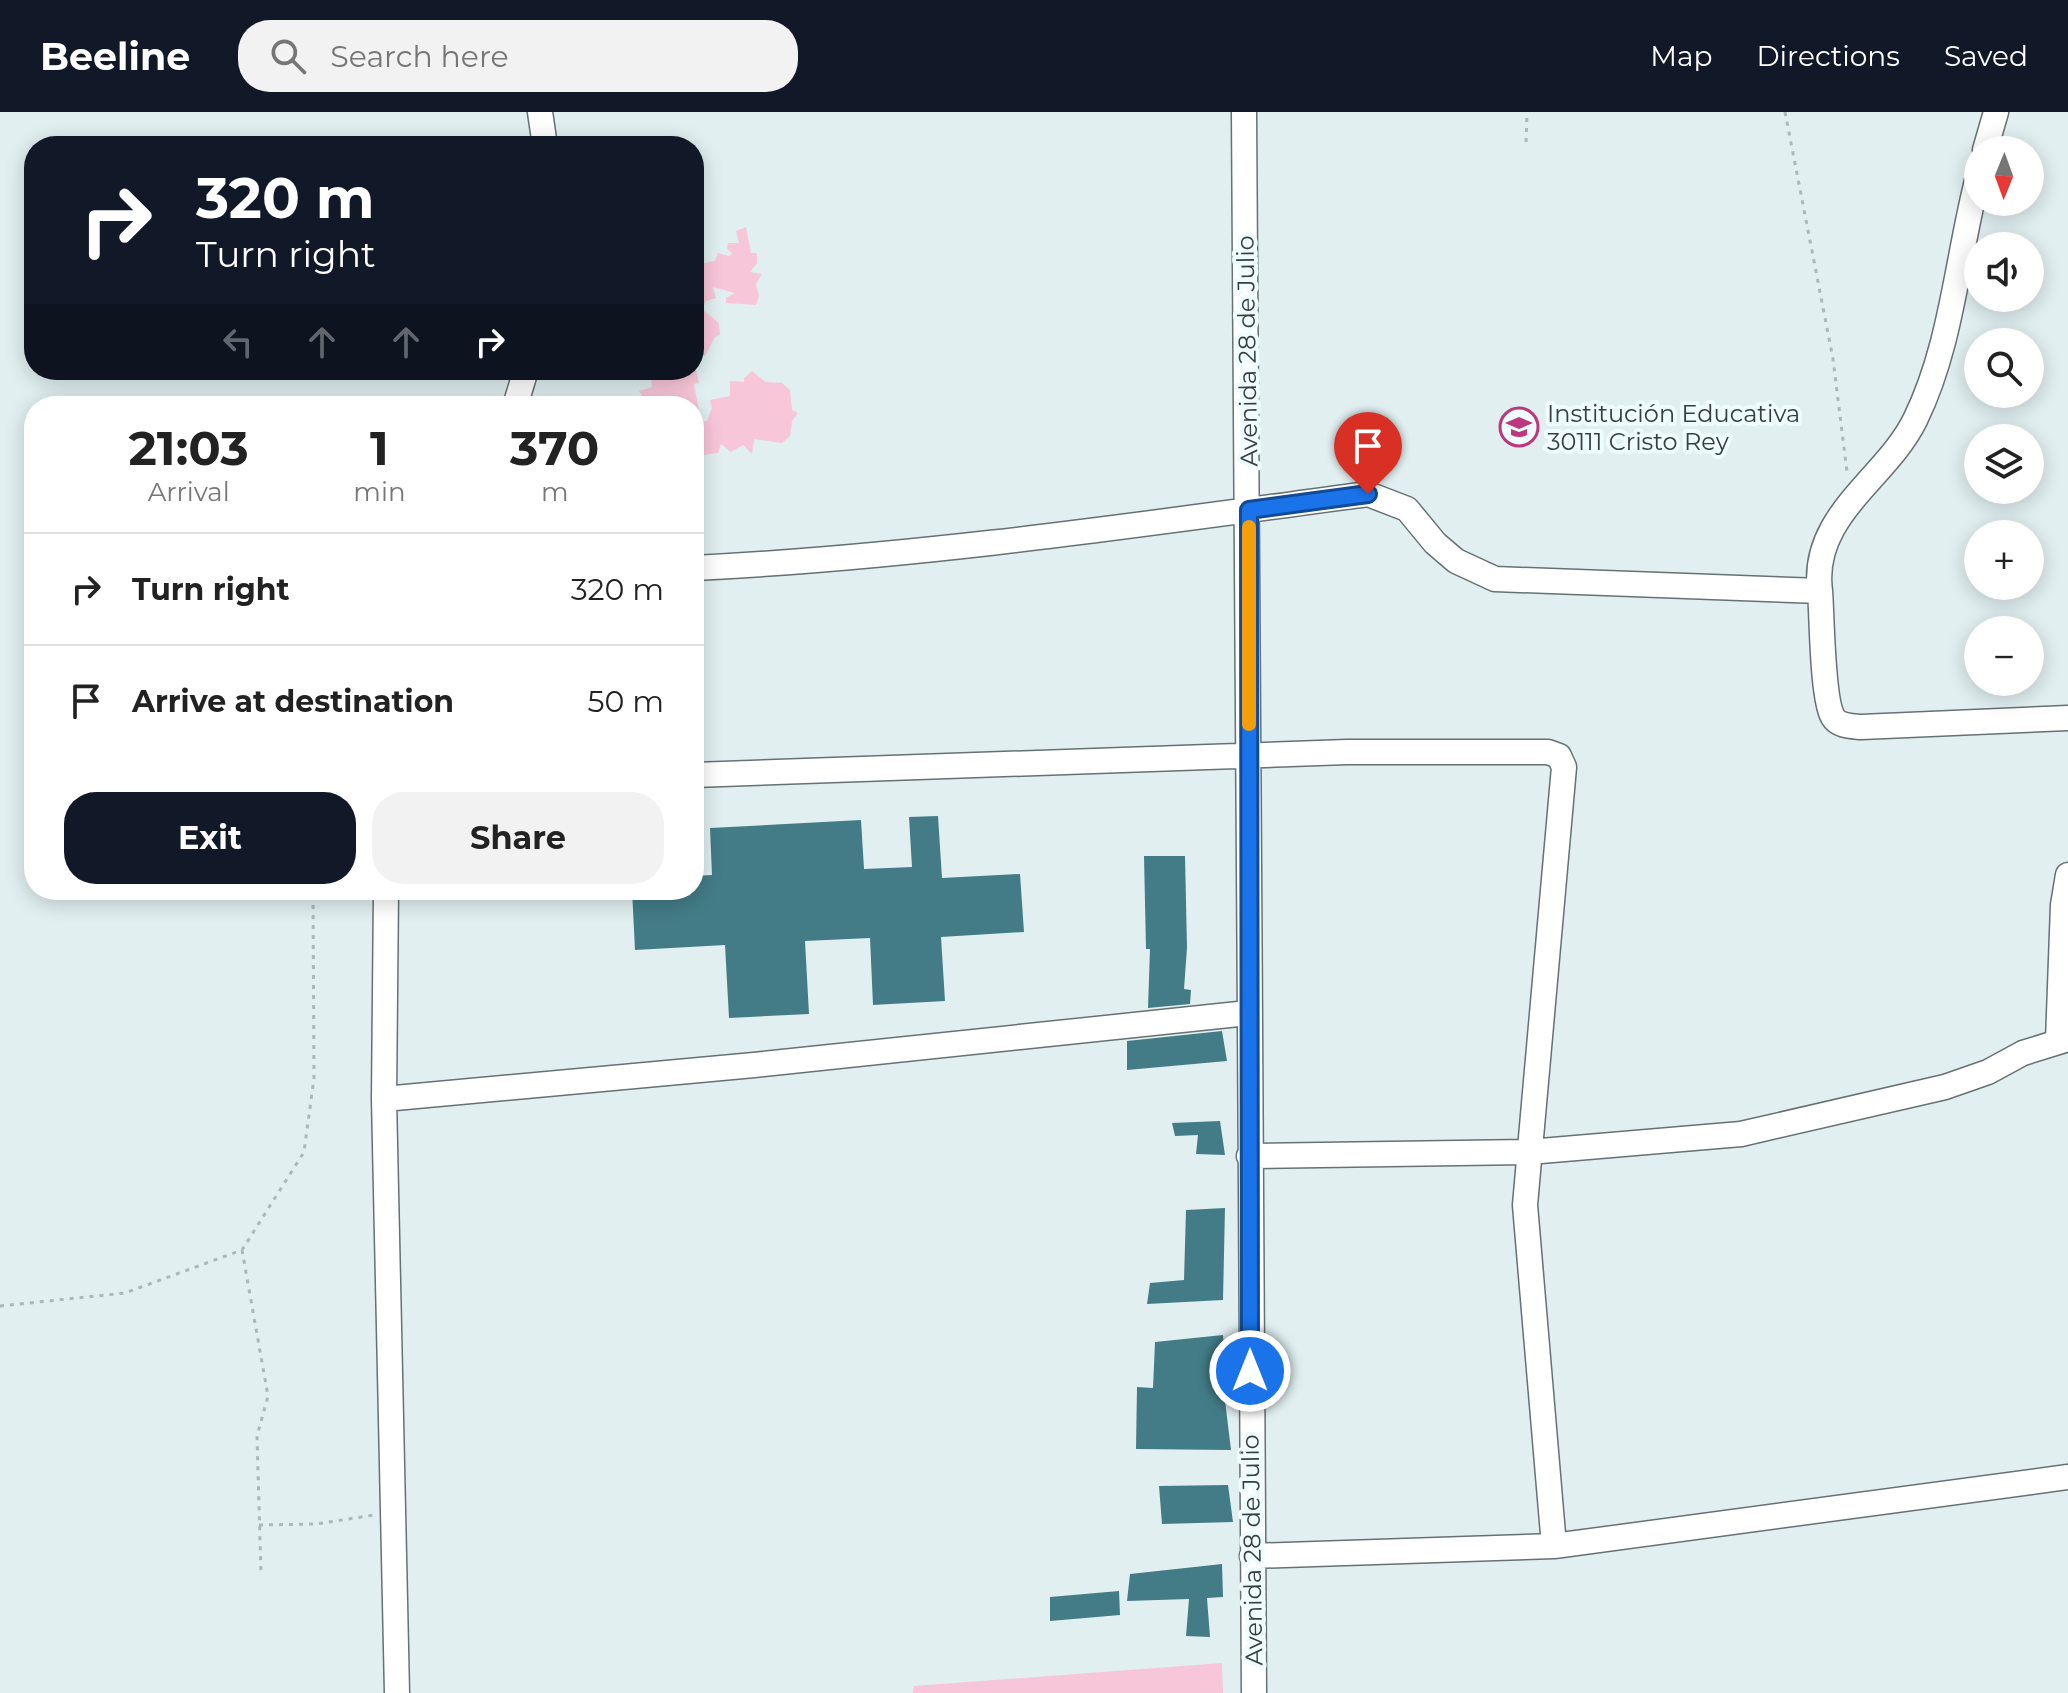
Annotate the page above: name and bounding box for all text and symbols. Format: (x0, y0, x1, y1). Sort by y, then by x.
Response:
search box (238, 20, 798, 92)
text: Beeline (40, 33, 190, 80)
icon: search (266, 34, 310, 78)
text: Search here (330, 38, 509, 75)
text: Map (1650, 39, 1712, 73)
text: Directions (1756, 39, 1900, 73)
text: Saved (1944, 39, 2028, 73)
north arrow (1964, 136, 2044, 216)
map controls (1964, 136, 2044, 696)
text: 320 m (196, 164, 375, 232)
icon: right (64, 168, 168, 272)
text: Turn right (196, 232, 376, 276)
button: sound (1964, 232, 2044, 312)
street label: Avenida 28 de Julio (1230, 235, 1264, 467)
icon: left (216, 320, 260, 364)
icon: ahead (300, 320, 344, 364)
icon: ahead (384, 320, 428, 364)
icon: right (468, 320, 512, 364)
button: search (1964, 328, 2044, 408)
place label: Institución Educativa 30111 Cristo Rey (1547, 399, 1800, 456)
school or university icon: Institución Educativa 30111 Cristo Rey (1498, 406, 1540, 448)
pin (1334, 412, 1402, 494)
text: 21:03 (129, 419, 249, 477)
text: 1 (370, 419, 389, 477)
text: 370 (510, 419, 599, 477)
icon: arrive (1346, 424, 1390, 468)
button: layers (1964, 424, 2044, 504)
text: Arrival (148, 476, 230, 508)
text: min (353, 476, 406, 508)
text: m (541, 476, 569, 508)
button: + (1964, 520, 2044, 600)
icon: right (64, 567, 108, 611)
text: Turn right (132, 571, 289, 608)
text: 320 m (571, 571, 664, 608)
button: − (1964, 616, 2044, 696)
icon: arrive (64, 679, 108, 723)
text: Arrive at destination (132, 683, 454, 720)
text: 50 m (587, 683, 664, 720)
button: Exit (64, 792, 356, 884)
button: Share (372, 792, 664, 884)
position arrow (1208, 1329, 1292, 1413)
street label: Avenida 28 de Julio (1235, 1434, 1269, 1666)

